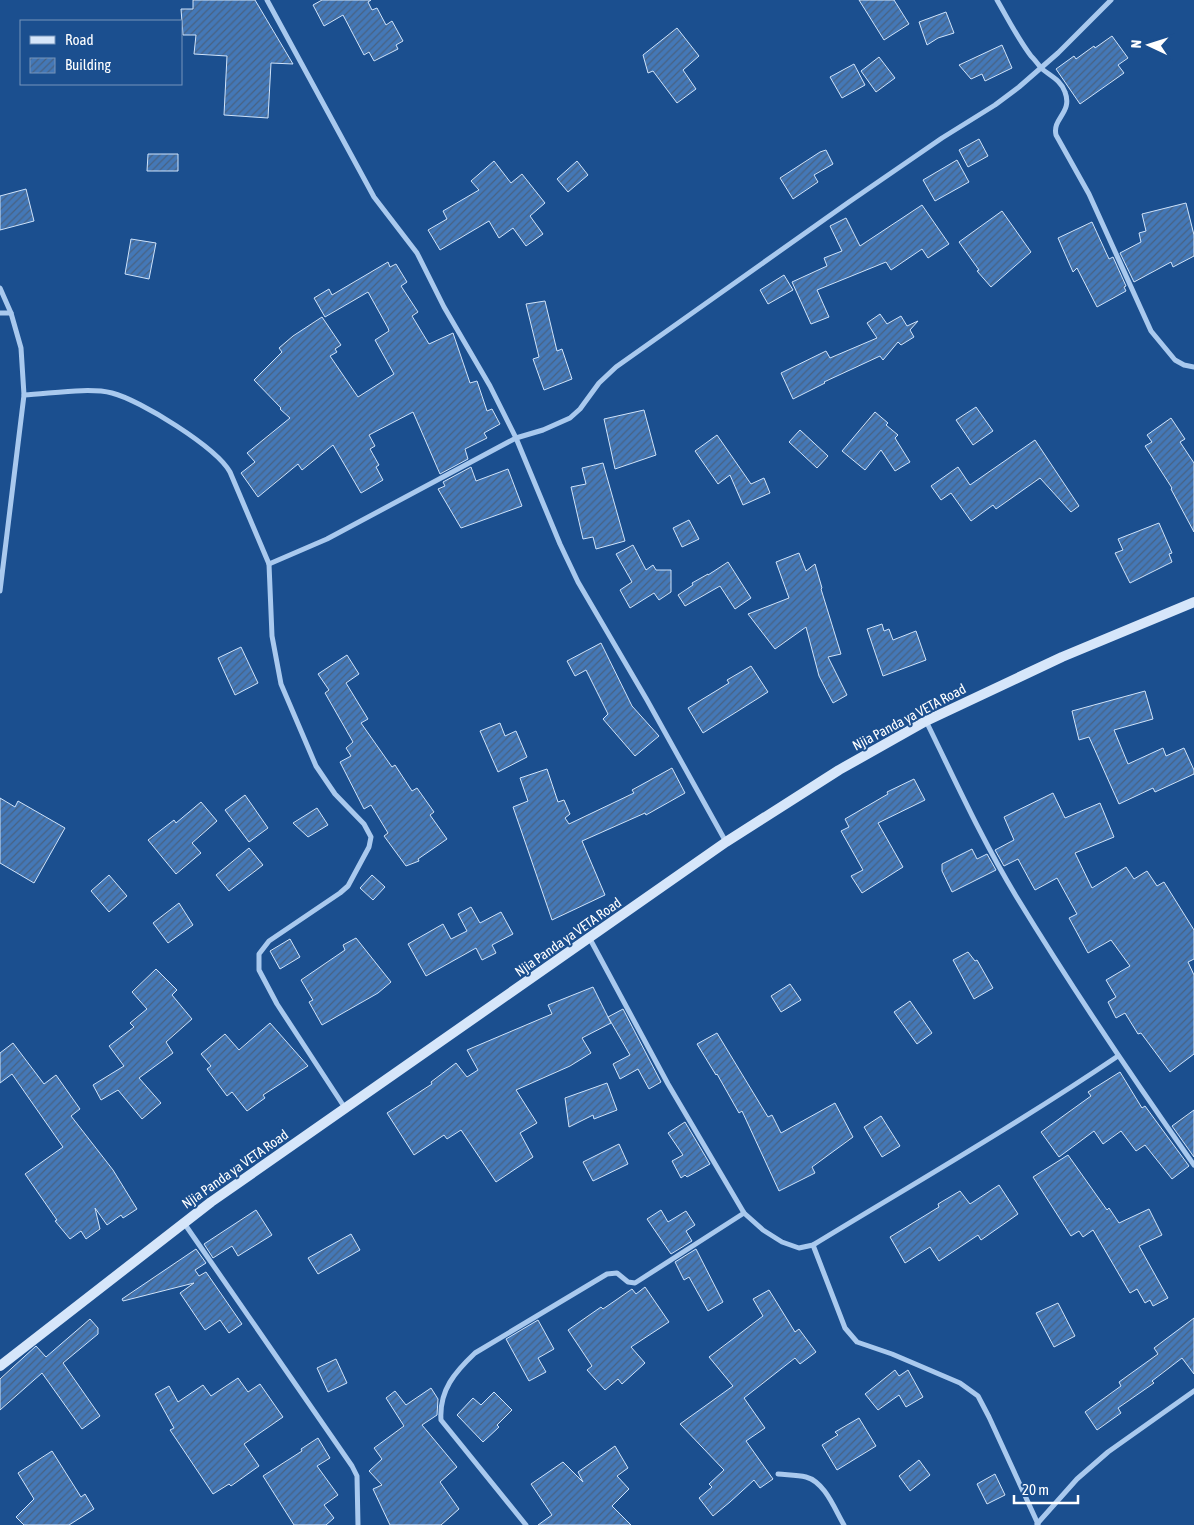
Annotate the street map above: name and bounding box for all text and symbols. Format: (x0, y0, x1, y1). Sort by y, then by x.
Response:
legend (20, 20, 182, 85)
north arrow (1124, 20, 1174, 70)
text: Road (65, 31, 94, 48)
text: N (1128, 39, 1144, 49)
text: Building (65, 56, 111, 73)
street label: Njia Panda ya VETA Road (850, 680, 968, 754)
street label: Njia Panda ya VETA Road (512, 894, 624, 980)
street label: Njia Panda ya VETA Road (179, 1126, 291, 1212)
scale bar (1014, 1472, 1078, 1504)
text: 20 m (1022, 1481, 1049, 1498)

